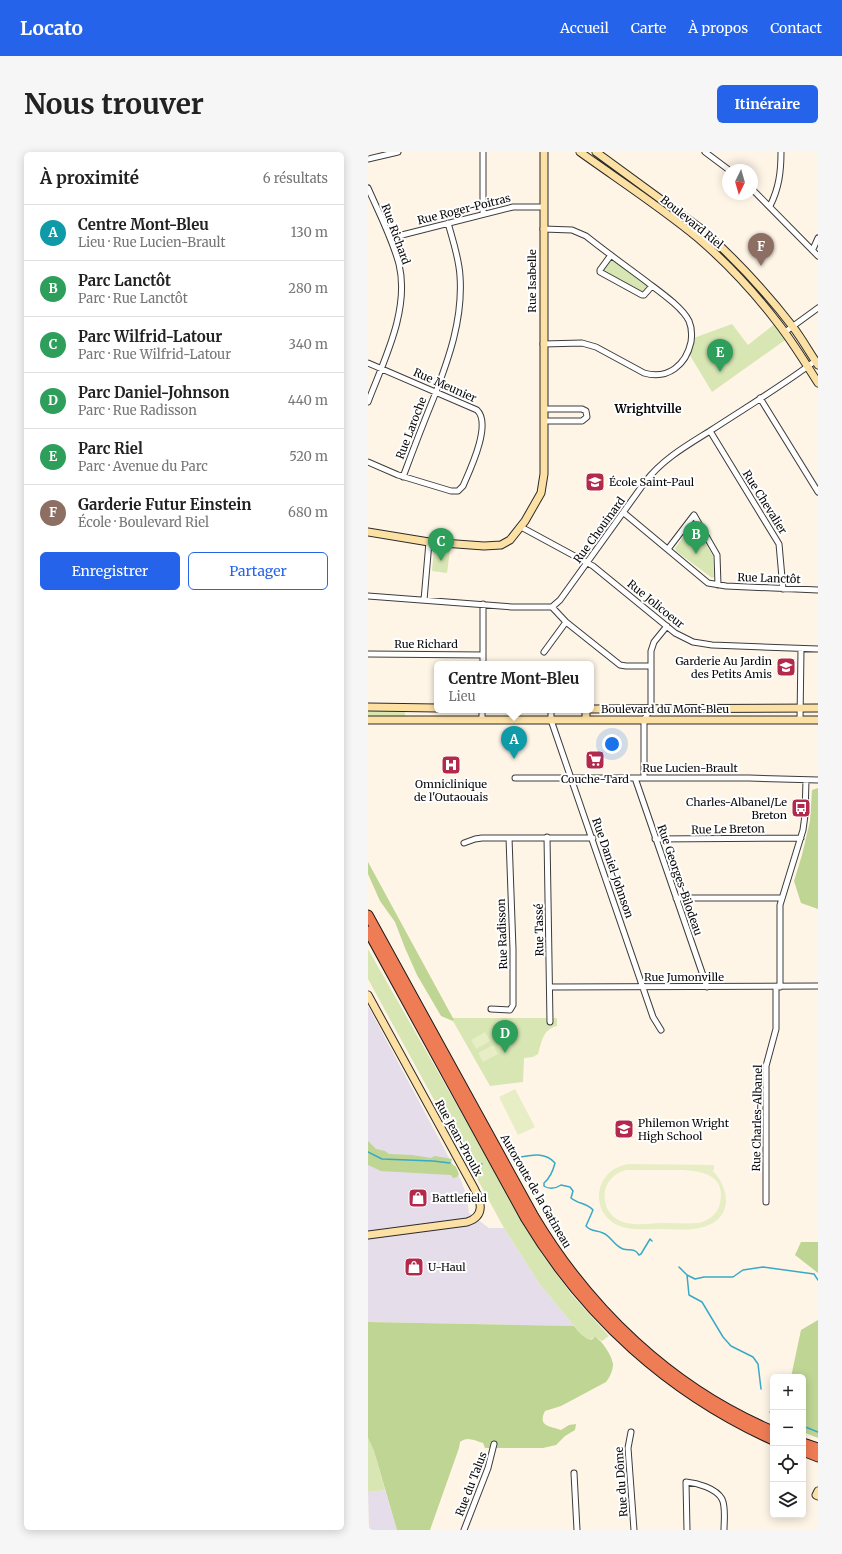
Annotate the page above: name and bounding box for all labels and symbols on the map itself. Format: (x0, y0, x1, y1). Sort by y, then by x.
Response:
north arrow (722, 164, 758, 200)
street label: Rue Roger-Poitras (416, 191, 512, 227)
street label: Boulevard Riel (658, 193, 727, 252)
street label: Rue Richard (379, 202, 414, 267)
pin: F (748, 233, 774, 266)
street label: Rue Isabelle (525, 249, 539, 313)
pin: E (707, 339, 733, 372)
street label: Rue Meunier (411, 365, 479, 405)
street label: Rue Laroche (393, 395, 429, 461)
district label: Wrightville (614, 401, 682, 416)
street label: Rue Chevalier (740, 467, 790, 537)
school or university icon: École Saint-Paul (584, 471, 606, 493)
place label: École Saint-Paul (609, 475, 695, 489)
street label: Rue Chouinard (570, 494, 628, 566)
pin: B (683, 521, 709, 554)
pin: C (428, 528, 454, 561)
street label: Rue Lanctôt (737, 570, 802, 586)
street label: Rue Jolicoeur (625, 577, 687, 631)
street label: Rue Richard (394, 637, 458, 651)
place label: Garderie Au Jardin des Petits Amis (675, 654, 773, 681)
school or university icon: Garderie Au Jardin des Petits Amis (775, 656, 797, 678)
street label: Boulevard du Mont-Bleu (601, 702, 729, 716)
pin: A (501, 726, 527, 759)
your location (602, 734, 622, 754)
supermarket icon: Couche-Tard (584, 749, 606, 771)
hospital icon: Omniclinique de l'Outaouais (440, 754, 462, 776)
street label: Rue Lucien-Brault (642, 761, 738, 775)
place label: Couche-Tard (561, 772, 629, 786)
place label: Omniclinique de l'Outaouais (414, 777, 488, 804)
place label: Charles-Albanel/Le Breton (686, 795, 788, 822)
bus stop icon: Charles-Albanel/Le Breton (790, 797, 812, 819)
street label: Rue Daniel-Johnson (589, 816, 637, 921)
street label: Rue Le Breton (691, 821, 766, 837)
street label: Rue Georges-Bilodeau (654, 823, 706, 937)
street label: Rue Radisson (494, 898, 510, 970)
street label: Rue Tassé (532, 903, 546, 956)
street label: Rue Jumonville (644, 970, 724, 984)
pin: D (492, 1020, 518, 1053)
street label: Rue Charles-Albanel (749, 1064, 765, 1172)
street label: Rue Jean-Proulx (432, 1097, 486, 1179)
place label: Philemon Wright High School (638, 1116, 730, 1143)
school or university icon: Philemon Wright High School (613, 1118, 635, 1140)
street label: Autoroute de la Gatineau (497, 1131, 574, 1251)
shop icon: Battlefield (407, 1187, 429, 1209)
place label: Battlefield (432, 1191, 487, 1205)
shop icon: U-Haul (403, 1256, 425, 1278)
place label: U-Haul (428, 1260, 466, 1274)
street label: Rue du Dôme (612, 1446, 630, 1518)
street label: Rue du Talus (452, 1450, 490, 1518)

